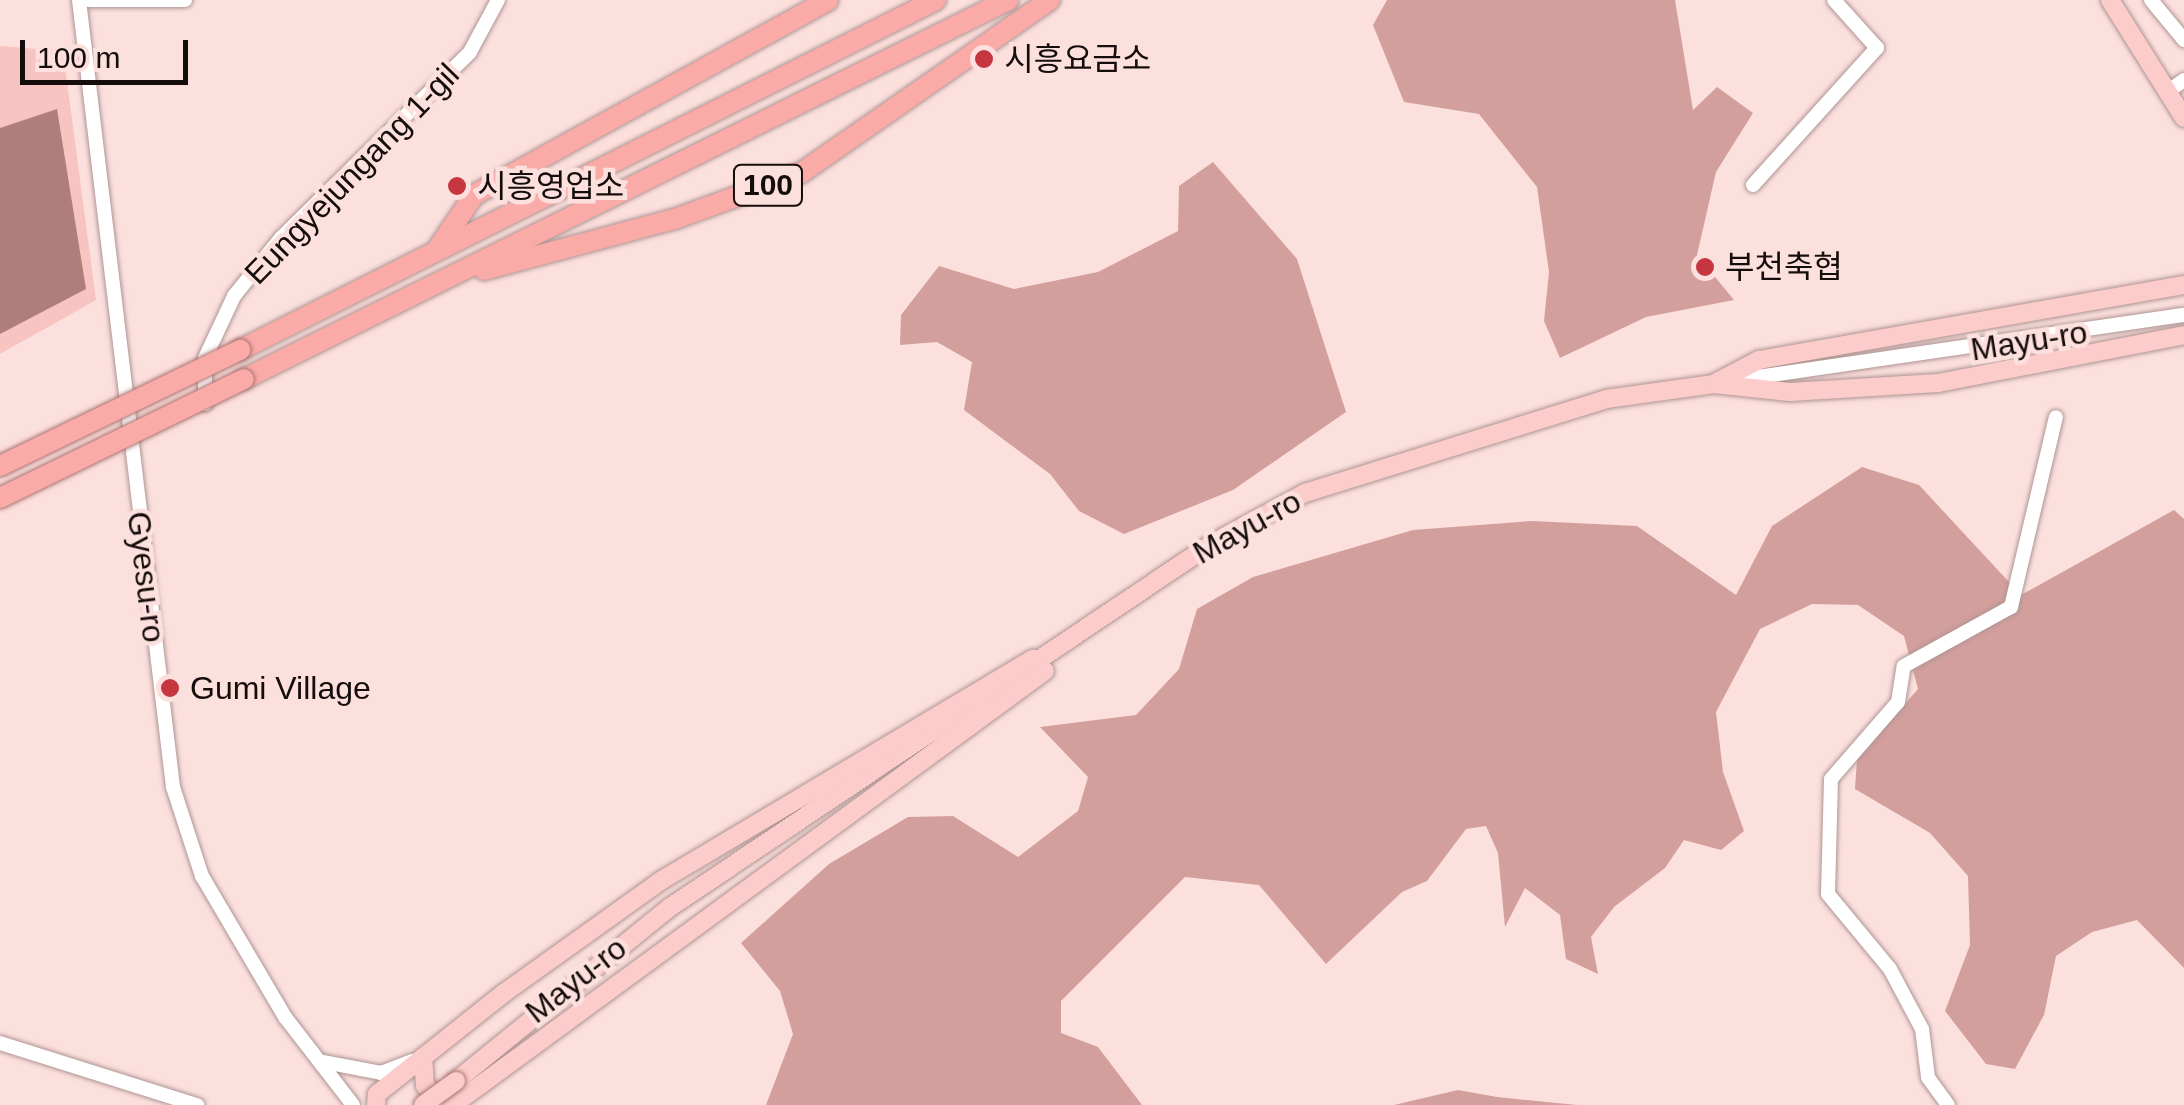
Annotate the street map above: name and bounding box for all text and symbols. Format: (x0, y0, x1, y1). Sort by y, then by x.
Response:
scale bar (25, 20, 192, 82)
place label: 시흥요금소 (1004, 40, 1151, 78)
text: 100 m (37, 41, 120, 74)
marker: 시흥요금소 (973, 48, 995, 70)
street label: Eungyejungang 1-gil (237, 56, 467, 292)
road number: 100 (730, 160, 806, 210)
place label: 시흥영업소 (477, 167, 624, 205)
marker: 시흥영업소 (446, 175, 468, 197)
place label: 부천축협 (1725, 248, 1843, 286)
marker: 부천축협 (1694, 256, 1716, 278)
street label: Mayu-ro (1968, 313, 2090, 369)
street label: Mayu-ro (1186, 482, 1308, 572)
street label: Gyesu-ro (119, 509, 173, 645)
place label: Gumi Village (190, 669, 371, 707)
marker: Gumi Village (159, 677, 181, 699)
street label: Mayu-ro (518, 929, 634, 1031)

